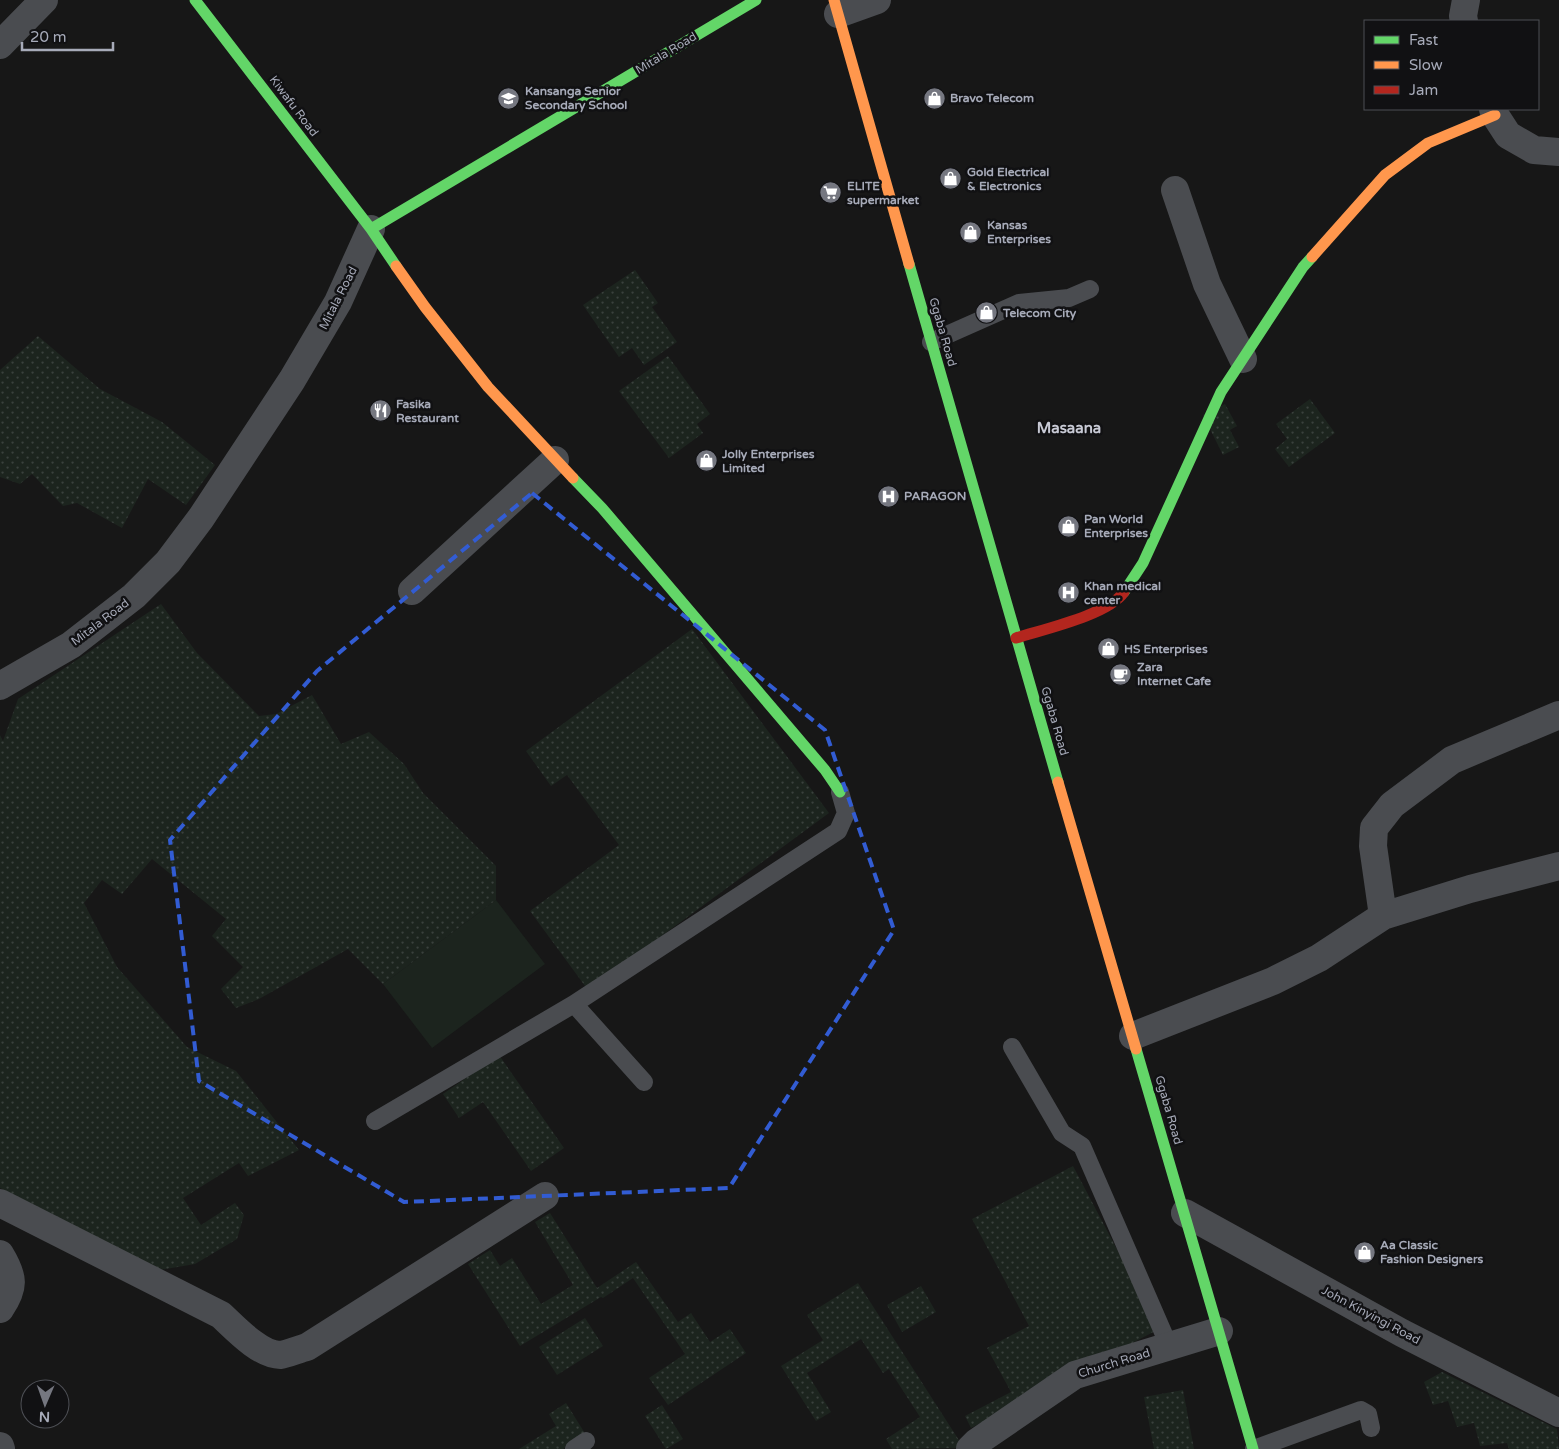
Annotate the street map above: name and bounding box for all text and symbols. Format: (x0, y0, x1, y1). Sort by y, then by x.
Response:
scale bar (22, 20, 114, 52)
legend (1364, 20, 1539, 110)
text: 20 m (30, 28, 67, 46)
street label: Mitala Road (633, 29, 699, 77)
text: Fast (1409, 31, 1439, 49)
text: Slow (1409, 56, 1443, 74)
street label: Kiwafu Road (267, 73, 321, 139)
text: Jam (1409, 81, 1438, 99)
place label: Kansanga Senior Secondary School (525, 84, 627, 113)
school or university icon: Kansanga Senior Secondary School (497, 86, 521, 110)
shop icon: Bravo Telecom (922, 86, 946, 110)
place label: Bravo Telecom (950, 91, 1034, 105)
place label: Gold Electrical & Electronics (967, 165, 1049, 193)
shop icon: Gold Electrical & Electronics (939, 167, 963, 191)
place label: ELITE supermarket (847, 179, 920, 208)
supermarket icon: ELITE supermarket (819, 181, 843, 205)
place label: Kansas Enterprises (987, 218, 1051, 247)
shop icon: Kansas Enterprises (959, 220, 983, 244)
street label: Mitala Road (316, 264, 360, 332)
street label: Ggaba Road (926, 296, 960, 368)
shop icon: Telecom City (975, 301, 999, 325)
place label: Telecom City (1002, 306, 1077, 321)
place label: Fasika Restaurant (396, 397, 459, 425)
restaurant icon: Fasika Restaurant (368, 399, 392, 423)
district label: Masaana (1037, 419, 1101, 437)
place label: Jolly Enterprises Limited (721, 447, 815, 475)
shop icon: Jolly Enterprises Limited (694, 449, 718, 473)
hospital icon: PARAGON (876, 484, 900, 508)
place label: PARAGON (904, 489, 966, 503)
place label: Pan World Enterprises (1084, 512, 1148, 541)
shop icon: Pan World Enterprises (1056, 514, 1080, 538)
place label: Khan medical center (1084, 579, 1161, 607)
hospital icon: Khan medical center (1056, 581, 1080, 605)
street label: Mitala Road (68, 596, 132, 648)
shop icon: HS Enterprises (1096, 637, 1120, 661)
place label: HS Enterprises (1124, 642, 1208, 657)
place label: Zara Internet Cafe (1137, 660, 1211, 688)
cafe icon: Zara Internet Cafe (1109, 662, 1133, 686)
street label: Ggaba Road (1038, 685, 1072, 757)
street label: Ggaba Road (1152, 1074, 1186, 1146)
place label: Aa Classic Fashion Designers (1380, 1238, 1484, 1267)
shop icon: Aa Classic Fashion Designers (1352, 1240, 1376, 1264)
street label: John Kinyingi Road (1319, 1283, 1423, 1347)
street label: Church Road (1076, 1345, 1152, 1381)
north arrow (20, 1379, 70, 1429)
text: N (39, 1408, 50, 1425)

